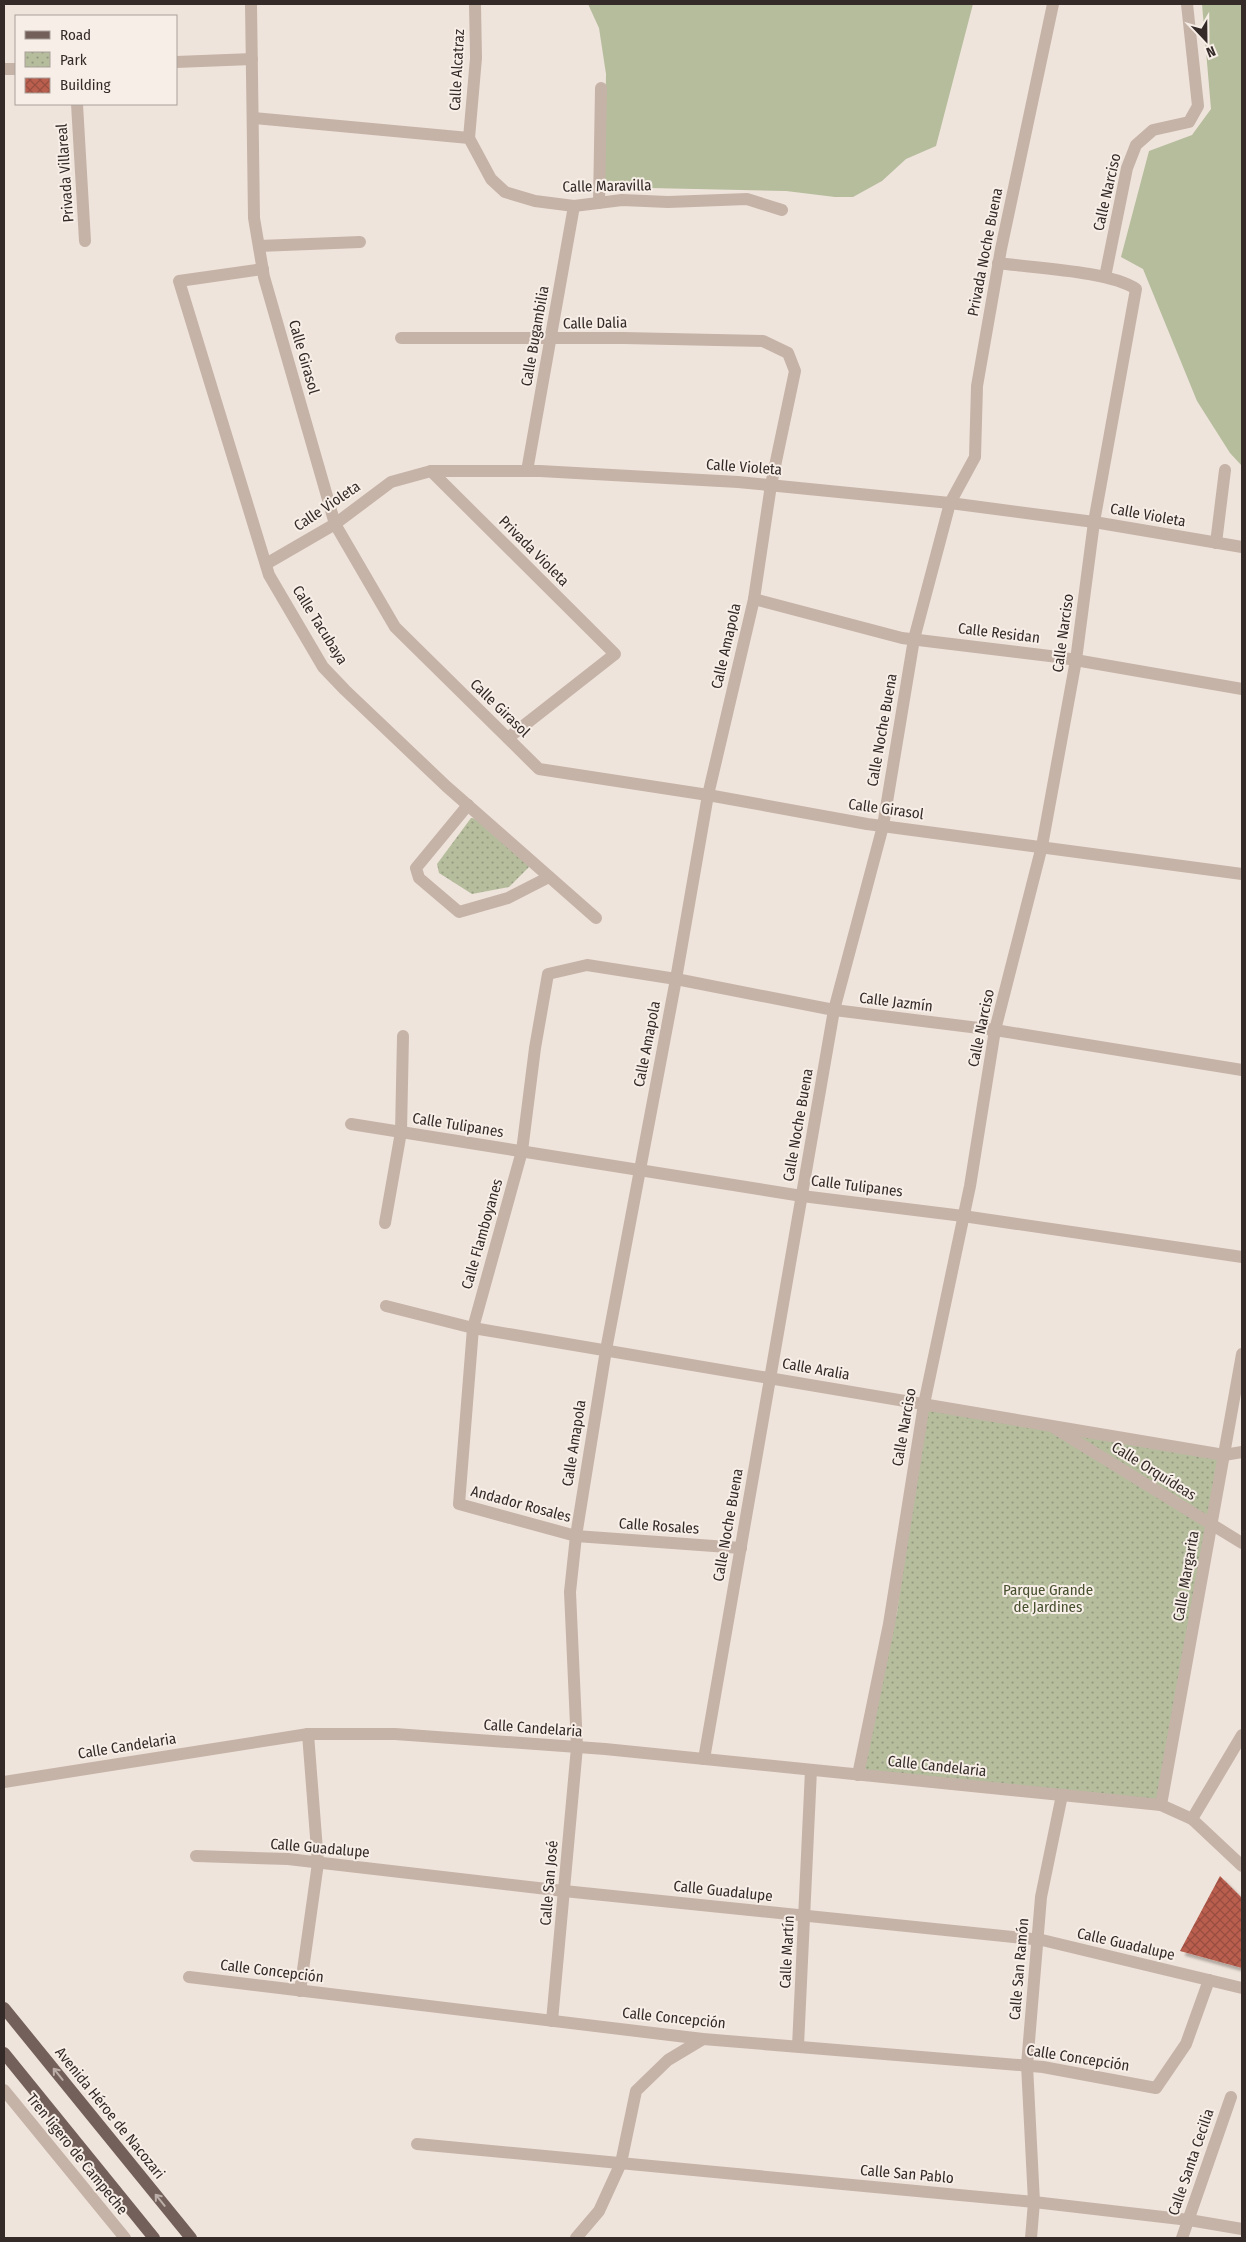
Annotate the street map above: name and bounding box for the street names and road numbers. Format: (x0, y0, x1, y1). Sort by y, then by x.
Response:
street label: Calle Alcatraz (446, 29, 468, 111)
street label: Privada Villareal (53, 123, 77, 223)
street label: Calle Narciso (1089, 151, 1125, 233)
street label: Calle Maravilla (562, 176, 652, 196)
street label: Privada Noche Buena (964, 186, 1006, 318)
street label: Calle Bugambilia (517, 284, 553, 388)
street label: Calle Dalia (563, 313, 627, 333)
street label: Calle Girasol (285, 318, 323, 396)
street label: Calle Violeta (705, 455, 783, 479)
street label: Calle Violeta (290, 477, 364, 535)
street label: Calle Violeta (1109, 500, 1187, 530)
street label: Privada Violeta (495, 512, 573, 590)
street label: Calle Tacubaya (289, 582, 351, 668)
street label: Calle Narciso (1049, 592, 1077, 673)
street label: Calle Amapola (707, 601, 745, 691)
street label: Calle Residan (957, 619, 1041, 647)
street label: Calle Noche Buena (863, 672, 901, 788)
street label: Calle Girasol (466, 675, 534, 741)
street label: Calle Girasol (847, 795, 925, 823)
street label: Calle Narciso (964, 987, 998, 1069)
street label: Calle Jazmín (858, 989, 934, 1015)
street label: Calle Amapola (630, 999, 664, 1089)
street label: Calle Noche Buena (779, 1067, 817, 1183)
street label: Calle Tulipanes (411, 1109, 505, 1141)
street label: Calle Tulipanes (810, 1171, 904, 1201)
street label: Calle Flamboyanes (458, 1177, 506, 1291)
street label: Calle Aralia (781, 1354, 851, 1384)
street label: Calle Narciso (888, 1386, 920, 1468)
street label: Calle Amapola (558, 1398, 590, 1488)
street label: Calle Orquídeas (1108, 1438, 1200, 1504)
street label: Calle Noche Buena (709, 1467, 747, 1583)
street label: Andador Rosales (469, 1482, 573, 1526)
street label: Calle Rosales (618, 1514, 700, 1538)
street label: Calle Margarita (1169, 1529, 1203, 1623)
street label: Calle Candelaria (483, 1716, 583, 1740)
street label: Calle Candelaria (77, 1729, 177, 1763)
street label: Calle Candelaria (887, 1752, 987, 1780)
street label: Calle Guadalupe (270, 1835, 370, 1861)
street label: Calle San José (536, 1840, 562, 1926)
street label: Calle Guadalupe (672, 1877, 774, 1905)
street label: Calle Martín (776, 1915, 798, 1989)
street label: Calle San Ramón (1006, 1917, 1032, 2021)
street label: Calle Guadalupe (1075, 1924, 1177, 1964)
street label: Calle Concepción (219, 1956, 325, 1986)
street label: Calle Concepción (621, 2004, 727, 2032)
street label: Calle Concepción (1025, 2041, 1131, 2075)
street label: Avenida Héroe de Nacozari (51, 2044, 169, 2182)
street label: Tren ligero de Campeche (23, 2090, 131, 2218)
street label: Calle Santa Cecilia (1164, 2106, 1218, 2218)
street label: Calle San Pablo (859, 2161, 955, 2187)

